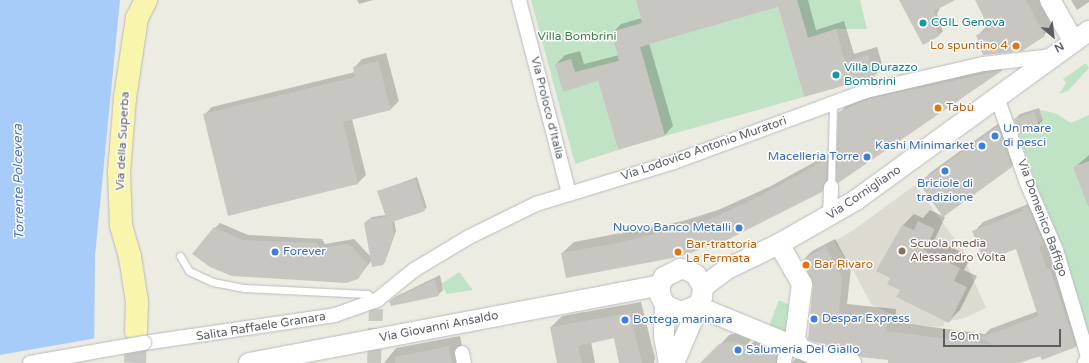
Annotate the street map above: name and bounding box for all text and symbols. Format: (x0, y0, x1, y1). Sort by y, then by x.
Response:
place label: CGIL Genova (931, 16, 1005, 30)
north arrow (1033, 16, 1073, 56)
marker: CGIL Genova (918, 18, 928, 28)
park label: Villa Bombrini (537, 30, 617, 44)
place label: Lo spuntino 4 (930, 39, 1008, 53)
text: N (1052, 39, 1066, 55)
marker: Lo spuntino 4 (1011, 41, 1021, 51)
street label: Via Proloco d'Italia (527, 55, 567, 161)
place label: Villa Durazzo Bombrini (844, 61, 918, 89)
marker: Villa Durazzo Bombrini (831, 70, 841, 80)
street label: Via della Superba (113, 91, 133, 191)
place label: Tabù (946, 101, 974, 115)
marker: Tabù (933, 103, 943, 113)
street label: Via Lodovico Antonio Muratori (619, 114, 789, 184)
place label: Un mare di pesci (1003, 122, 1051, 150)
water label: Torrente Polcevera (10, 124, 28, 240)
marker: Un mare di pesci (990, 131, 1000, 141)
place label: Kashi Minimarket (875, 139, 974, 153)
marker: Kashi Minimarket (977, 141, 987, 151)
place label: Macelleria Torre (768, 150, 859, 164)
marker: Macelleria Torre (862, 152, 872, 162)
street label: Via Domenico Baffigo (1014, 157, 1070, 279)
street label: Via Cornigliano (824, 163, 904, 223)
marker: Briciole di tradizione (940, 166, 950, 176)
place label: Briciole di tradizione (917, 177, 973, 205)
place label: Nuovo Banco Metalli (613, 221, 731, 235)
marker: Nuovo Banco Metalli (734, 223, 744, 233)
place label: Scuola media Alessandro Volta (910, 237, 1006, 265)
place label: Bar-trattoria La Fermata (686, 238, 757, 266)
place label: Forever (283, 245, 326, 259)
marker: Scuola media Alessandro Volta (897, 246, 907, 256)
marker: Forever (270, 247, 280, 257)
marker: Bar-trattoria La Fermata (673, 247, 683, 257)
place label: Bar Rivaro (814, 258, 873, 272)
marker: Bar Rivaro (801, 260, 811, 270)
street label: Via Giovanni Ansaldo (378, 308, 500, 346)
street label: Salita Raffaele Granara (195, 310, 327, 344)
place label: Despar Express (822, 312, 910, 326)
place label: Bottega marinara (633, 313, 733, 327)
marker: Despar Express (809, 314, 819, 324)
marker: Bottega marinara (620, 315, 630, 325)
scale bar (945, 321, 1063, 347)
text: 50 m (950, 329, 979, 343)
place label: Salumeria Del Giallo (746, 343, 859, 357)
marker: Salumeria Del Giallo (733, 345, 743, 355)

